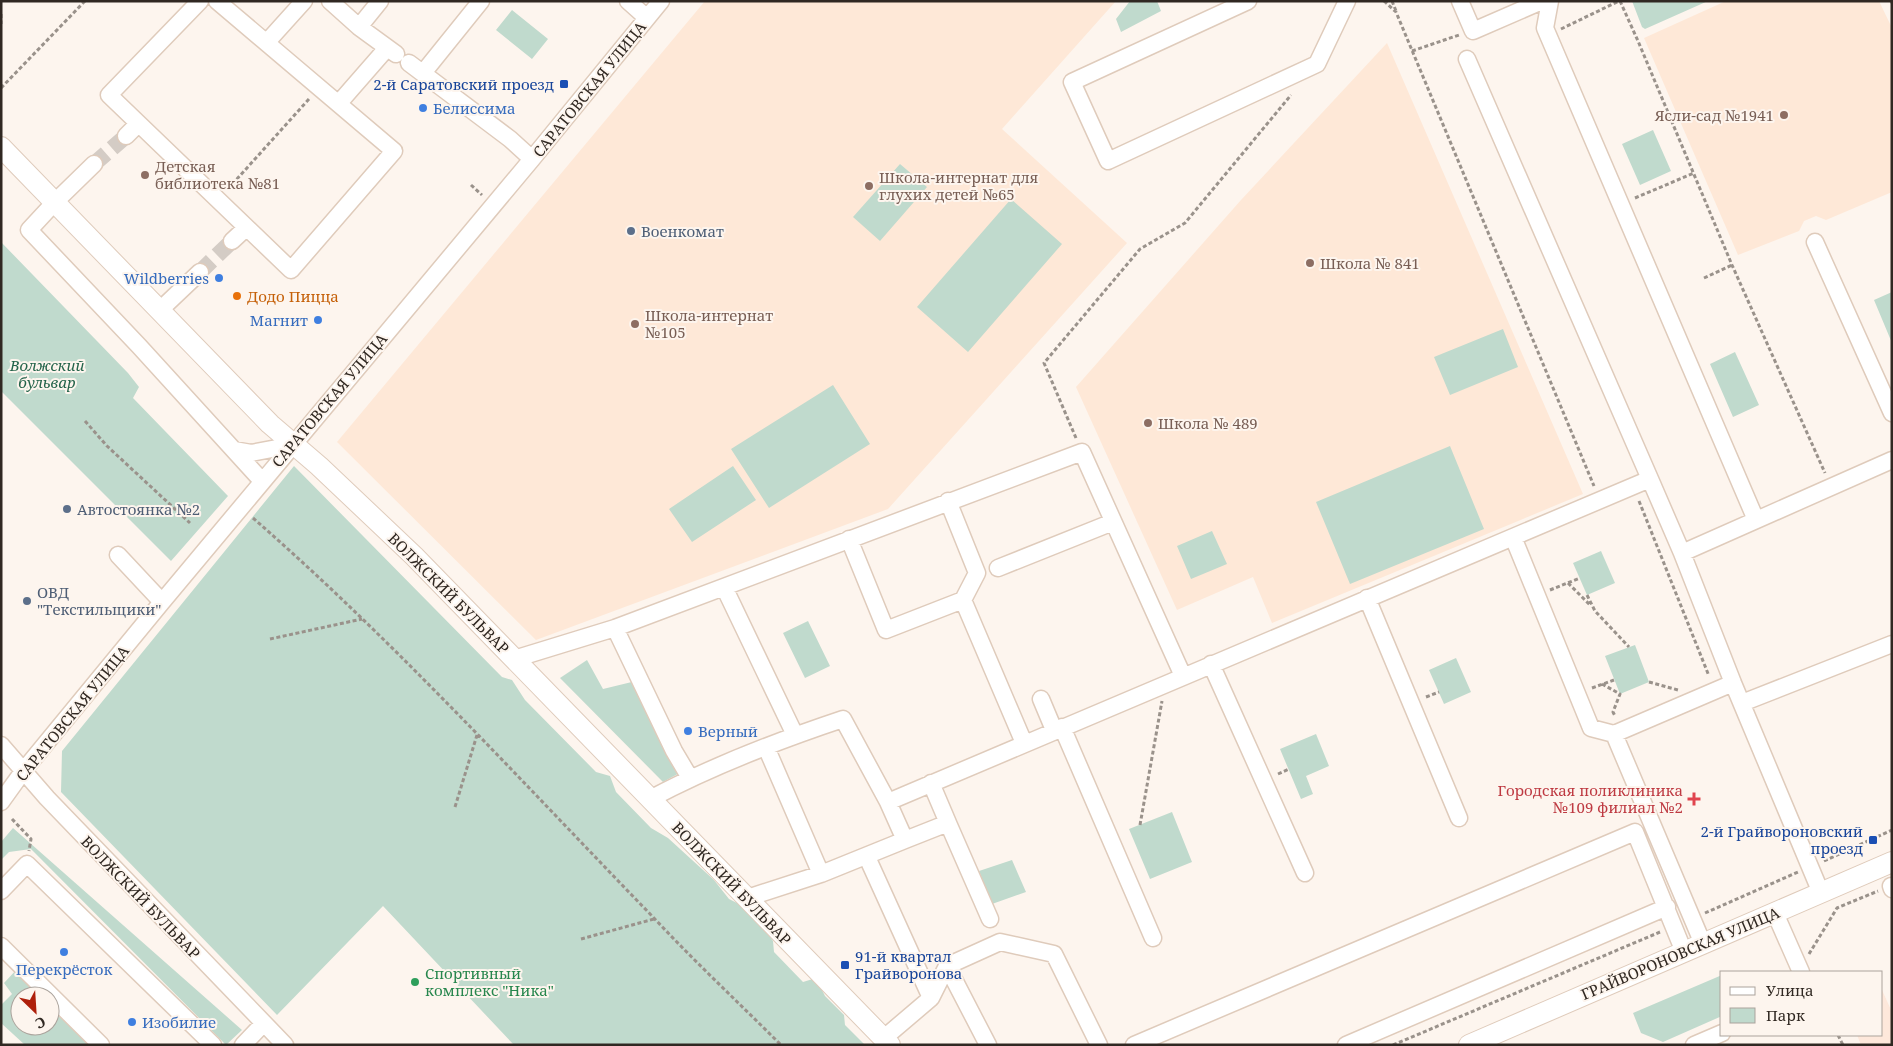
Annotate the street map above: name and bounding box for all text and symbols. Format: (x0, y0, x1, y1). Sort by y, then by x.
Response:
street label: САРАТОВСКАЯ УЛИЦА (528, 17, 650, 161)
place label: 2-й Саратовский проезд (373, 74, 554, 94)
marker: 2-й Саратовский проезд (558, 78, 570, 90)
place label: Белиссима (433, 98, 516, 118)
marker: Белиссима (417, 102, 429, 114)
place label: Ясли-сад №1941 (1654, 105, 1774, 125)
marker: Ясли-сад №1941 (1778, 109, 1790, 121)
place label: Детская библиотека №81 (155, 156, 280, 193)
place label: Школа-интернат для глухих детей №65 (879, 167, 1038, 204)
marker: Детская библиотека №81 (139, 169, 151, 181)
marker: Школа-интернат для глухих детей №65 (863, 180, 875, 192)
place label: Военкомат (641, 221, 724, 241)
marker: Военкомат (625, 225, 637, 237)
place label: Школа № 841 (1320, 253, 1420, 273)
marker: Школа № 841 (1304, 257, 1316, 269)
place label: Wildberries (124, 268, 209, 288)
marker: Wildberries (213, 272, 225, 284)
place label: Додо Пицца (247, 286, 339, 306)
marker: Додо Пицца (231, 290, 243, 302)
place label: Школа-интернат №105 (645, 305, 773, 342)
place label: Магнит (250, 310, 308, 330)
marker: Магнит (312, 314, 324, 326)
marker: Школа-интернат №105 (629, 318, 641, 330)
street label: САРАТОВСКАЯ УЛИЦА (267, 328, 391, 471)
park label: Волжский бульвар (9, 355, 84, 392)
place label: Школа № 489 (1158, 413, 1258, 433)
marker: Школа № 489 (1142, 417, 1154, 429)
place label: Автостоянка №2 (77, 499, 200, 519)
marker: Автостоянка №2 (61, 503, 73, 515)
street label: ВОЛЖСКИЙ БУЛЬВАР (384, 528, 514, 658)
place label: ОВД "Текстильщики" (37, 582, 161, 619)
marker: ОВД "Текстильщики" (21, 595, 33, 607)
street label: САРАТОВСКАЯ УЛИЦА (11, 641, 133, 785)
place label: Верный (698, 721, 758, 741)
marker: Верный (682, 725, 694, 737)
place label: Городская поликлиника №109 филиал №2 (1497, 780, 1683, 817)
marker: Городская поликлиника №109 филиал №2 (1687, 792, 1701, 806)
street label: ВОЛЖСКИЙ БУЛЬВАР (668, 817, 796, 949)
place label: 2-й Грайвороновский проезд (1701, 821, 1863, 858)
street label: ВОЛЖСКИЙ БУЛЬВАР (77, 831, 205, 963)
marker: 2-й Грайвороновский проезд (1867, 834, 1879, 846)
street label: ГРАЙВОРОНОВСКАЯ УЛИЦА (1578, 902, 1783, 1004)
marker: Перекрёсток (58, 946, 70, 958)
place label: 91-й квартал Грайворонова (855, 946, 962, 983)
place label: Перекрёсток (16, 959, 112, 979)
marker: 91-й квартал Грайворонова (839, 959, 851, 971)
place label: Спортивный комплекс "Ника" (425, 963, 554, 1000)
legend (1720, 971, 1883, 1036)
marker: Спортивный комплекс "Ника" (409, 976, 421, 988)
text: Улица (1766, 980, 1814, 1000)
north arrow (10, 986, 60, 1036)
text: Парк (1766, 1005, 1805, 1025)
place label: Изобилие (142, 1012, 216, 1032)
text: С (33, 1013, 49, 1034)
marker: Изобилие (126, 1016, 138, 1028)

